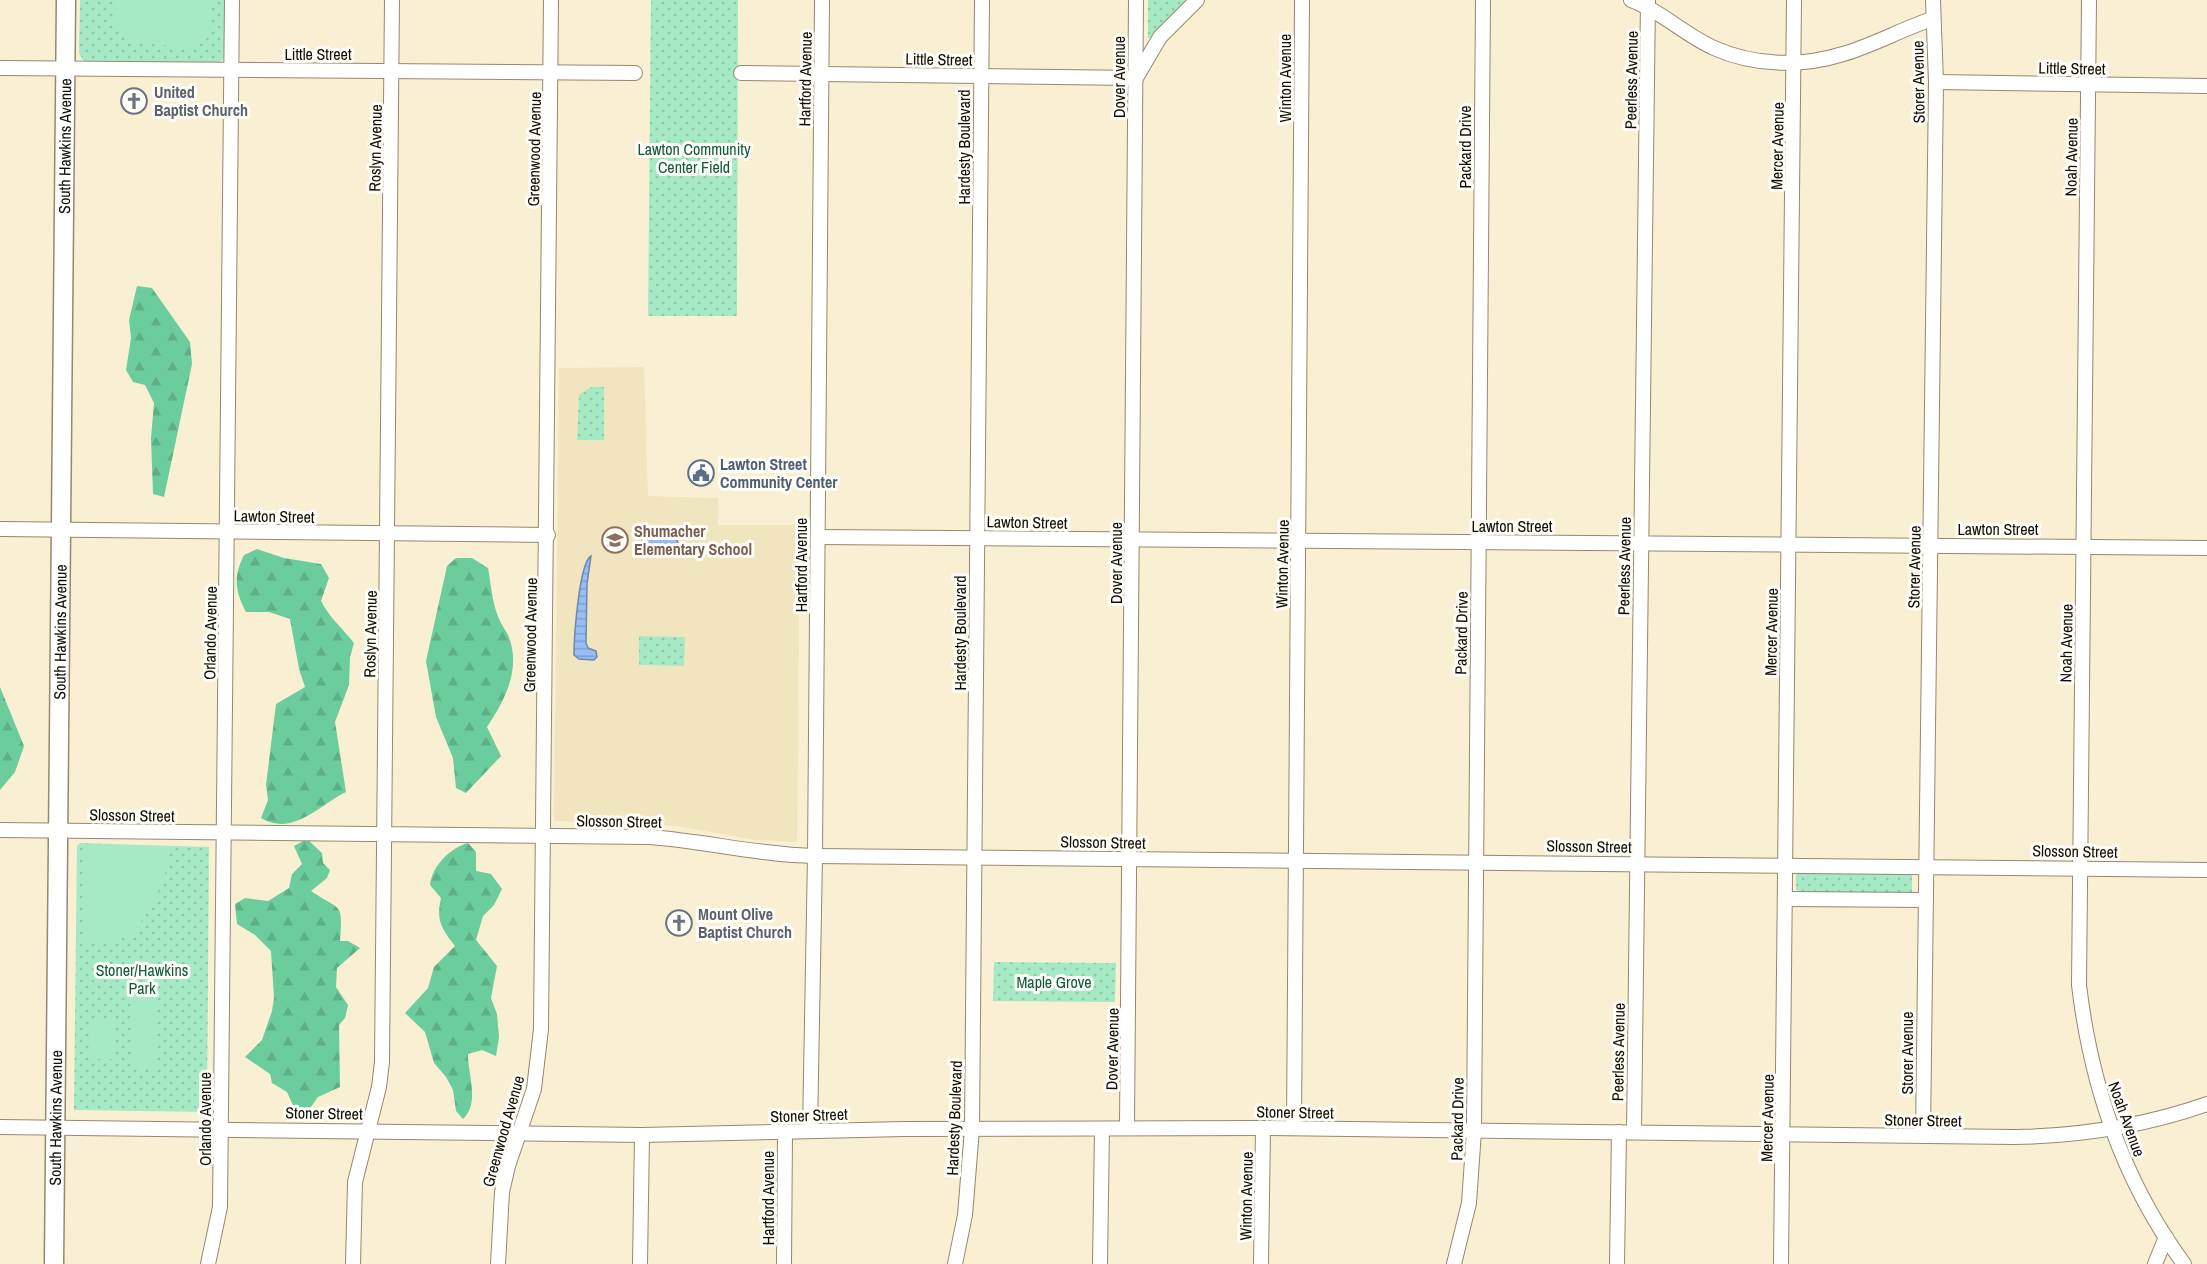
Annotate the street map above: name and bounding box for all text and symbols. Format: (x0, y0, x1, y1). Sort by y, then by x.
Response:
street label: Peerless Avenue (1619, 31, 1643, 129)
street label: Hartford Avenue (793, 32, 817, 126)
street label: Winton Avenue (1274, 34, 1296, 122)
street label: Dover Avenue (1108, 36, 1130, 118)
street label: Storer Avenue (1906, 40, 1930, 124)
street label: Little Street (284, 43, 352, 65)
street label: Little Street (905, 47, 973, 71)
street label: Little Street (2038, 56, 2106, 80)
street label: South Hawkins Avenue (53, 78, 76, 214)
place label: United Baptist Church (154, 81, 248, 121)
church icon: United Baptist Church (119, 86, 149, 116)
street label: Hardesty Boulevard (953, 89, 975, 205)
street label: Greenwood Avenue (522, 91, 546, 207)
street label: Mercer Avenue (1765, 102, 1789, 190)
street label: Roslyn Avenue (363, 104, 387, 192)
street label: Packard Drive (1454, 105, 1476, 189)
street label: Noah Avenue (2059, 118, 2083, 196)
park label: Lawton Community Center Field (637, 138, 751, 178)
place label: Lawton Street Community Center (720, 453, 838, 493)
public building icon: Lawton Street Community Center (686, 458, 716, 488)
street label: Lawton Street (233, 504, 315, 528)
street label: Lawton Street (986, 510, 1068, 534)
street label: Lawton Street (1472, 515, 1553, 537)
street label: Peerless Avenue (1612, 517, 1636, 615)
street label: Hartford Avenue (790, 518, 812, 612)
street label: Lawton Street (1958, 518, 2039, 540)
street label: Winton Avenue (1270, 519, 1294, 609)
place label: Shumacher Elementary School (634, 520, 752, 560)
street label: Dover Avenue (1105, 522, 1127, 604)
school or university icon: Shumacher Elementary School (600, 525, 630, 555)
street label: Storer Avenue (1902, 525, 1926, 609)
street label: South Hawkins Avenue (48, 564, 72, 700)
street label: Hardesty Boulevard (949, 575, 971, 691)
street label: Greenwood Avenue (518, 577, 542, 693)
street label: Orlando Avenue (198, 586, 222, 680)
street label: Mercer Avenue (1759, 588, 1783, 676)
street label: Roslyn Avenue (358, 590, 382, 678)
street label: Packard Drive (1449, 591, 1473, 675)
street label: Noah Avenue (2054, 604, 2078, 682)
street label: Slosson Street (89, 803, 175, 827)
street label: Slosson Street (576, 809, 662, 833)
street label: Slosson Street (1060, 830, 1146, 854)
street label: Slosson Street (1546, 834, 1632, 858)
street label: Slosson Street (2032, 839, 2118, 863)
place label: Mount Olive Baptist Church (698, 903, 792, 943)
church icon: Mount Olive Baptist Church (664, 908, 694, 938)
park label: Stoner/Hawkins Park (96, 959, 188, 999)
park label: Maple Grove (1016, 971, 1092, 993)
street label: Peerless Avenue (1606, 1003, 1630, 1101)
street label: Dover Avenue (1100, 1008, 1124, 1090)
street label: Storer Avenue (1896, 1012, 1918, 1094)
street label: South Hawkins Avenue (44, 1050, 67, 1186)
street label: Hardesty Boulevard (941, 1060, 967, 1176)
street label: Orlando Avenue (194, 1072, 216, 1166)
street label: Greenwood Avenue (477, 1073, 529, 1189)
street label: Mercer Avenue (1755, 1074, 1779, 1162)
street label: Packard Drive (1445, 1077, 1469, 1161)
street label: Noah Avenue (2103, 1078, 2151, 1160)
street label: Stoner Street (1256, 1100, 1334, 1124)
street label: Stoner Street (285, 1101, 363, 1125)
street label: Stoner Street (770, 1103, 848, 1127)
street label: Stoner Street (1884, 1108, 1962, 1132)
street label: Hartford Avenue (757, 1151, 779, 1245)
street label: Winton Avenue (1234, 1151, 1258, 1241)

